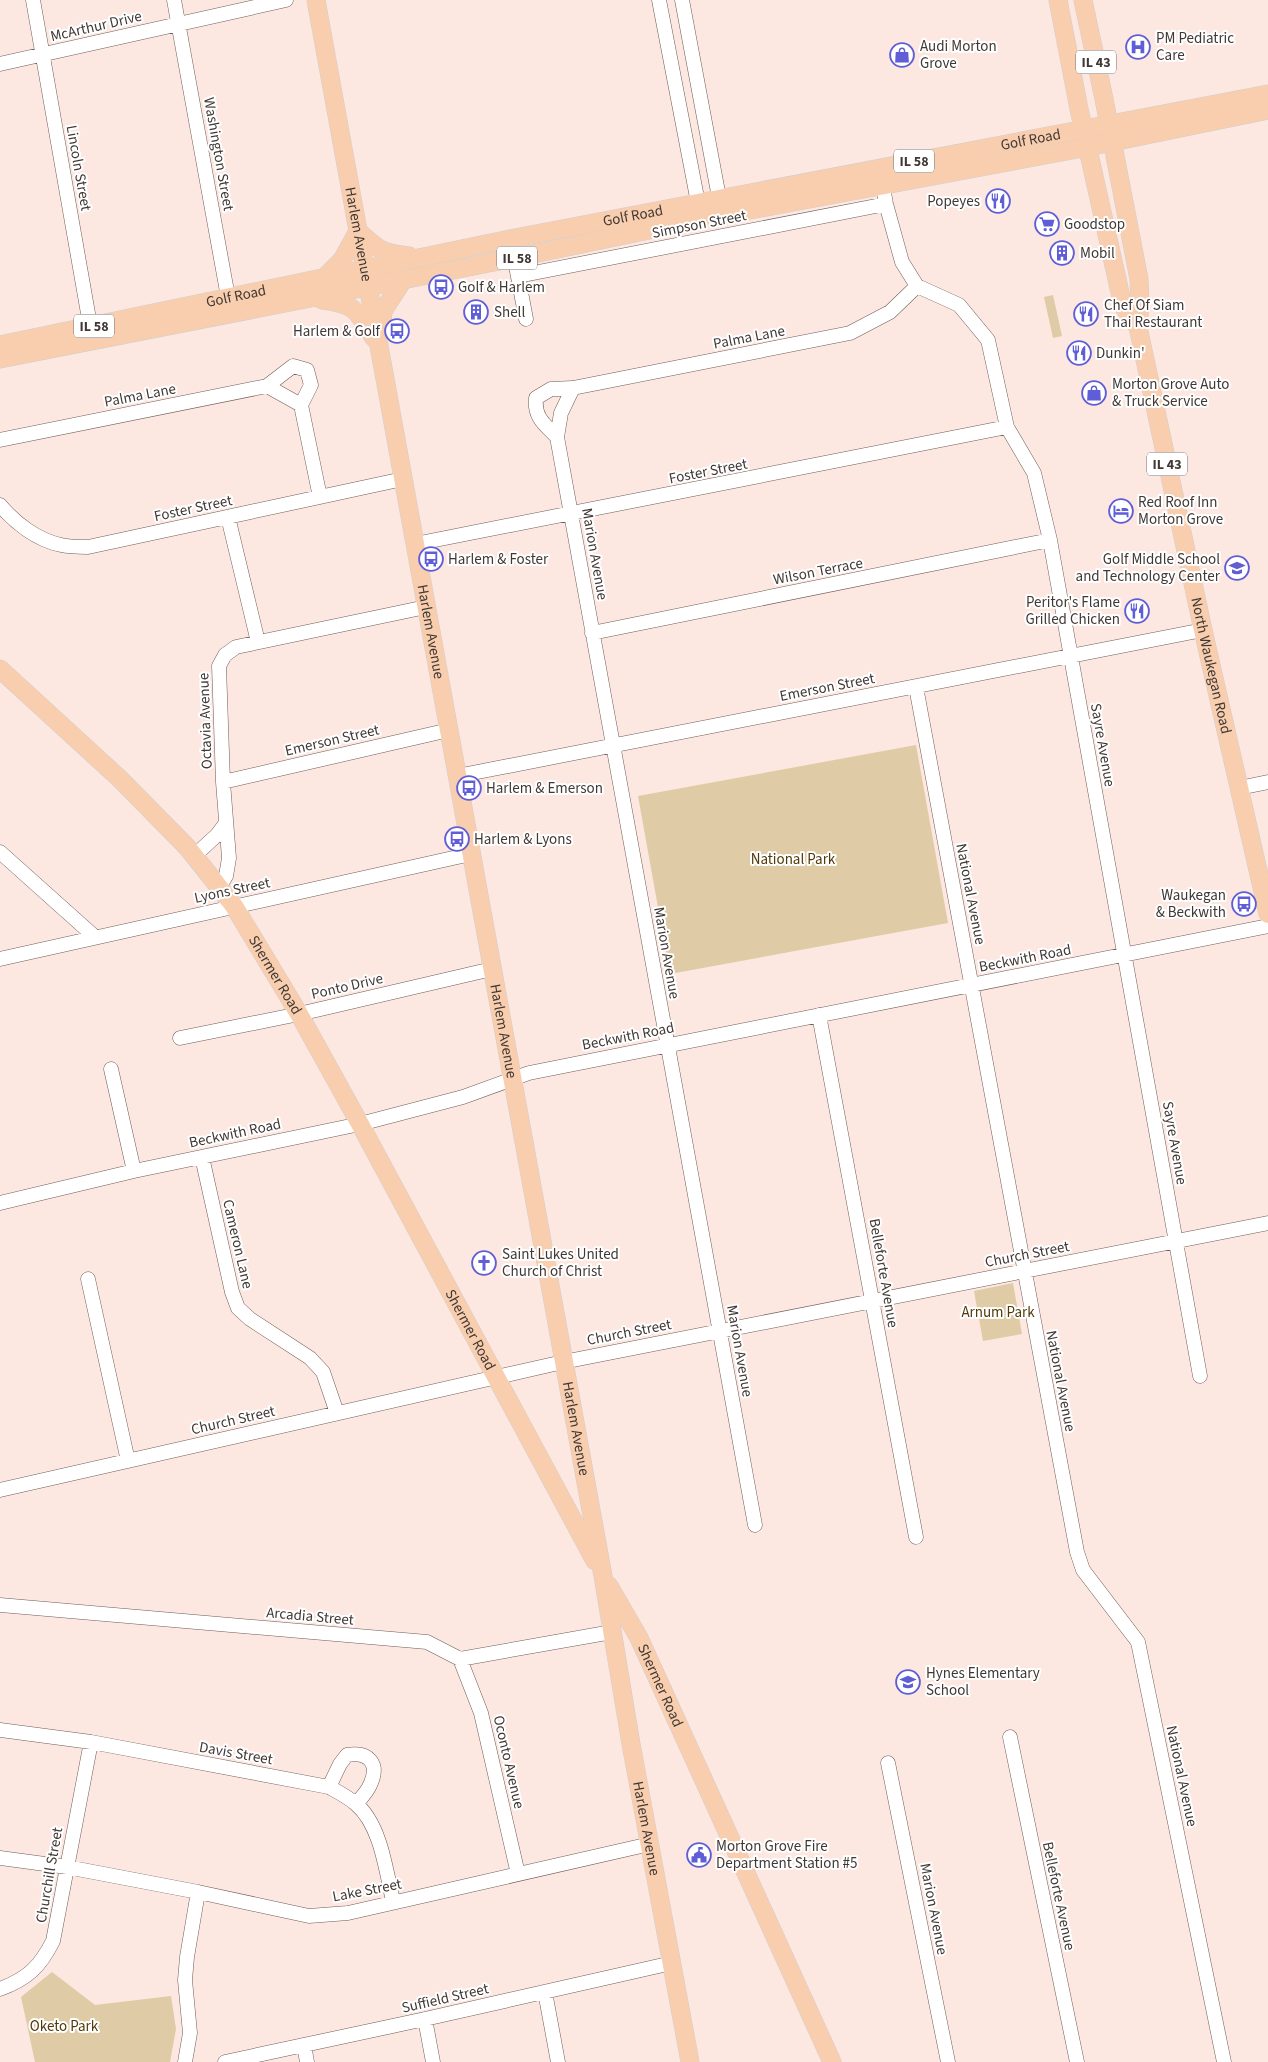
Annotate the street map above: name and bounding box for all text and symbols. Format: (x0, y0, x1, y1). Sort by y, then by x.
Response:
street label: McArthur Drive (48, 6, 144, 47)
place label: PM Pediatric Care (1156, 28, 1234, 66)
hospital icon: PM Pediatric Care (1125, 34, 1151, 60)
place label: Audi Morton Grove (920, 36, 997, 74)
shop icon: Audi Morton Grove (889, 42, 915, 68)
road number: IL 43 (1076, 51, 1116, 74)
street label: Washington Street (198, 96, 239, 212)
street label: Lincoln Street (61, 124, 96, 212)
street label: Golf Road (999, 124, 1063, 156)
road number: IL 58 (894, 150, 934, 172)
street label: Harlem Avenue (339, 185, 377, 283)
restaurant icon: Popeyes (985, 188, 1011, 214)
place label: Popeyes (927, 191, 980, 212)
street label: Golf Road (601, 200, 665, 232)
street label: Simpson Street (650, 205, 748, 244)
supermarket icon: Goodstop (1034, 211, 1060, 237)
place label: Goodstop (1064, 214, 1125, 235)
building icon: Mobil (1049, 240, 1075, 266)
place label: Mobil (1080, 243, 1115, 264)
road number: IL 58 (497, 247, 537, 270)
bus stop icon: Golf & Harlem (428, 274, 454, 300)
place label: Golf & Harlem (458, 277, 545, 298)
street label: Golf Road (204, 280, 268, 313)
place label: Chef Of Siam Thai Restaurant (1104, 295, 1202, 333)
building icon: Shell (463, 299, 489, 325)
restaurant icon: Chef Of Siam Thai Restaurant (1073, 301, 1099, 327)
place label: Shell (494, 302, 525, 323)
road number: IL 58 (74, 314, 114, 338)
bus stop icon: Harlem & Golf (384, 318, 410, 344)
street label: Palma Lane (711, 320, 787, 355)
place label: Harlem & Golf (293, 321, 381, 342)
restaurant icon: Dunkin' (1066, 340, 1092, 366)
place label: Dunkin' (1096, 343, 1145, 364)
place label: Morton Grove Auto & Truck Service (1112, 374, 1229, 412)
street label: Palma Lane (102, 378, 178, 413)
shop icon: Morton Grove Auto & Truck Service (1081, 380, 1107, 406)
road number: IL 43 (1147, 452, 1187, 476)
street label: Foster Street (667, 454, 749, 489)
street label: Foster Street (152, 490, 234, 527)
place label: Red Roof Inn Morton Grove (1138, 492, 1223, 530)
hotel icon: Red Roof Inn Morton Grove (1108, 498, 1134, 524)
street label: Marion Avenue (576, 507, 613, 602)
bus stop icon: Harlem & Foster (418, 546, 444, 572)
place label: Harlem & Foster (448, 549, 549, 570)
place label: Golf Middle School and Technology Center (1076, 549, 1221, 587)
street label: Wilson Terrace (771, 553, 865, 590)
school or university icon: Golf Middle School and Technology Center (1224, 555, 1250, 581)
street label: Harlem Avenue (412, 583, 449, 681)
place label: Peritor's Flame Grilled Chicken (1025, 592, 1120, 630)
street label: North Waukegan Road (1185, 595, 1236, 736)
restaurant icon: Peritor's Flame Grilled Chicken (1124, 598, 1150, 624)
street label: Emerson Street (778, 668, 876, 707)
street label: Octavia Avenue (193, 672, 218, 770)
street label: Sayre Avenue (1085, 702, 1120, 788)
street label: Emerson Street (283, 719, 381, 762)
bus stop icon: Harlem & Emerson (456, 775, 482, 801)
place label: Harlem & Emerson (486, 778, 603, 799)
bus stop icon: Harlem & Lyons (444, 826, 470, 852)
place label: Harlem & Lyons (474, 829, 572, 850)
street label: National Avenue (950, 842, 991, 947)
park label: National Park (751, 849, 836, 870)
street label: Lyons Street (192, 872, 272, 909)
place label: Waukegan & Beckwith (1156, 885, 1226, 923)
bus stop icon: Waukegan & Beckwith (1231, 891, 1257, 917)
street label: Marion Avenue (648, 906, 685, 1001)
street label: Shermer Road (243, 931, 307, 1019)
street label: Beckwith Road (977, 939, 1073, 978)
street label: Ponto Drive (309, 968, 385, 1005)
street label: Harlem Avenue (484, 982, 522, 1080)
street label: Beckwith Road (580, 1017, 676, 1056)
street label: Sayre Avenue (1157, 1100, 1192, 1186)
street label: Beckwith Road (187, 1114, 283, 1153)
street label: Cameron Lane (217, 1197, 258, 1291)
street label: Belleforte Avenue (864, 1217, 903, 1329)
street label: Church Street (983, 1236, 1071, 1273)
place label: Saint Lukes United Church of Christ (502, 1244, 619, 1282)
church icon: Saint Lukes United Church of Christ (471, 1250, 497, 1276)
street label: Shermer Road (440, 1286, 501, 1374)
park label: Arnum Park (961, 1302, 1035, 1323)
street label: Marion Avenue (721, 1304, 758, 1399)
street label: Church Street (585, 1314, 673, 1351)
street label: National Avenue (1040, 1329, 1081, 1434)
street label: Harlem Avenue (557, 1380, 595, 1478)
street label: Church Street (189, 1401, 277, 1440)
street label: Arcadia Street (265, 1602, 355, 1631)
street label: Shermer Road (632, 1641, 688, 1730)
place label: Hynes Elementary School (926, 1663, 1040, 1701)
school or university icon: Hynes Elementary School (895, 1669, 921, 1695)
street label: Oconto Avenue (488, 1713, 529, 1811)
street label: National Avenue (1161, 1724, 1202, 1829)
street label: Davis Street (197, 1737, 274, 1770)
street label: Harlem Avenue (627, 1780, 665, 1877)
street label: Churchill Street (31, 1826, 68, 1925)
place label: Morton Grove Fire Department Station #5 (716, 1836, 858, 1874)
street label: Belleforte Avenue (1037, 1840, 1080, 1952)
public building icon: Morton Grove Fire Department Station #5 (686, 1842, 712, 1868)
street label: Marion Avenue (914, 1861, 953, 1957)
street label: Lake Street (331, 1874, 403, 1907)
street label: Suffield Street (400, 1978, 491, 2019)
park label: Oketo Park (30, 2016, 99, 2037)

